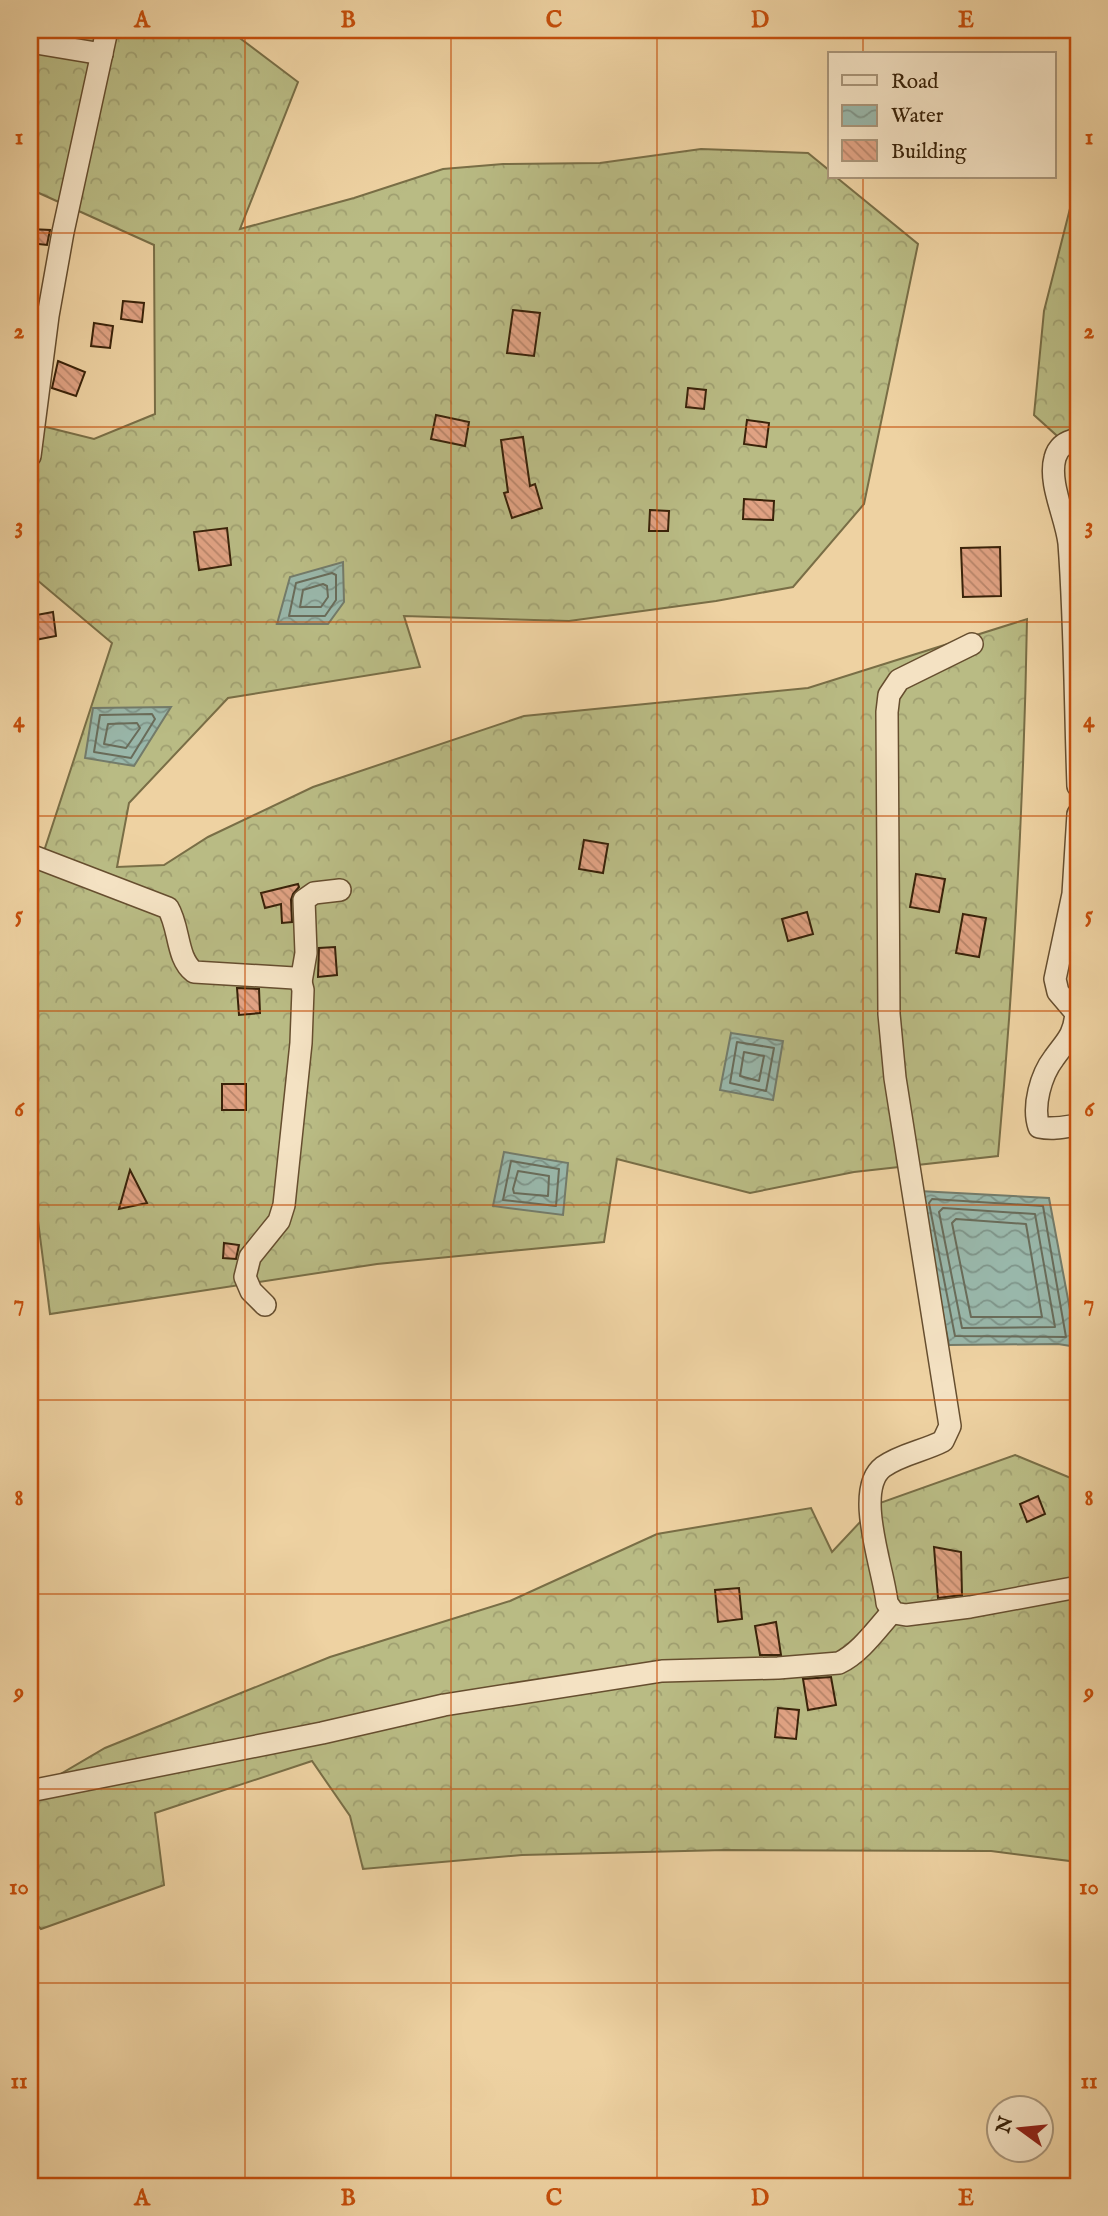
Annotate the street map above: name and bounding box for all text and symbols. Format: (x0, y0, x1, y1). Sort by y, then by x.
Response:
text: A (133, 6, 151, 35)
text: B (340, 6, 356, 35)
text: C (546, 6, 563, 35)
text: D (751, 6, 769, 35)
text: E (958, 6, 974, 35)
legend (828, 52, 1056, 178)
text: Road (891, 69, 939, 96)
text: Water (891, 103, 944, 130)
text: 1 (15, 123, 23, 152)
text: 1 (1085, 123, 1093, 152)
text: Building (891, 139, 967, 166)
text: 2 (14, 317, 25, 346)
text: 2 (1084, 317, 1095, 346)
text: 3 (15, 512, 23, 541)
text: 3 (1085, 512, 1093, 541)
text: 4 (13, 706, 25, 735)
text: 4 (1083, 706, 1095, 735)
text: 5 (15, 901, 24, 930)
text: 5 (1085, 901, 1094, 930)
text: 6 (14, 1095, 25, 1124)
text: 6 (1084, 1095, 1095, 1124)
text: 7 (14, 1289, 24, 1318)
text: 7 (1084, 1289, 1094, 1318)
text: 8 (14, 1484, 24, 1513)
text: 8 (1084, 1484, 1094, 1513)
text: 9 (13, 1678, 24, 1707)
text: 9 (1083, 1678, 1094, 1707)
text: 10 (9, 1873, 29, 1902)
text: 10 (1079, 1873, 1099, 1902)
text: 11 (10, 2067, 28, 2096)
text: 11 (1080, 2067, 1098, 2096)
north arrow (986, 2094, 1056, 2164)
text: N (992, 2114, 1019, 2137)
text: A (133, 2184, 151, 2213)
text: B (340, 2184, 356, 2213)
text: C (546, 2184, 563, 2213)
text: D (751, 2184, 769, 2213)
text: E (958, 2184, 974, 2213)

